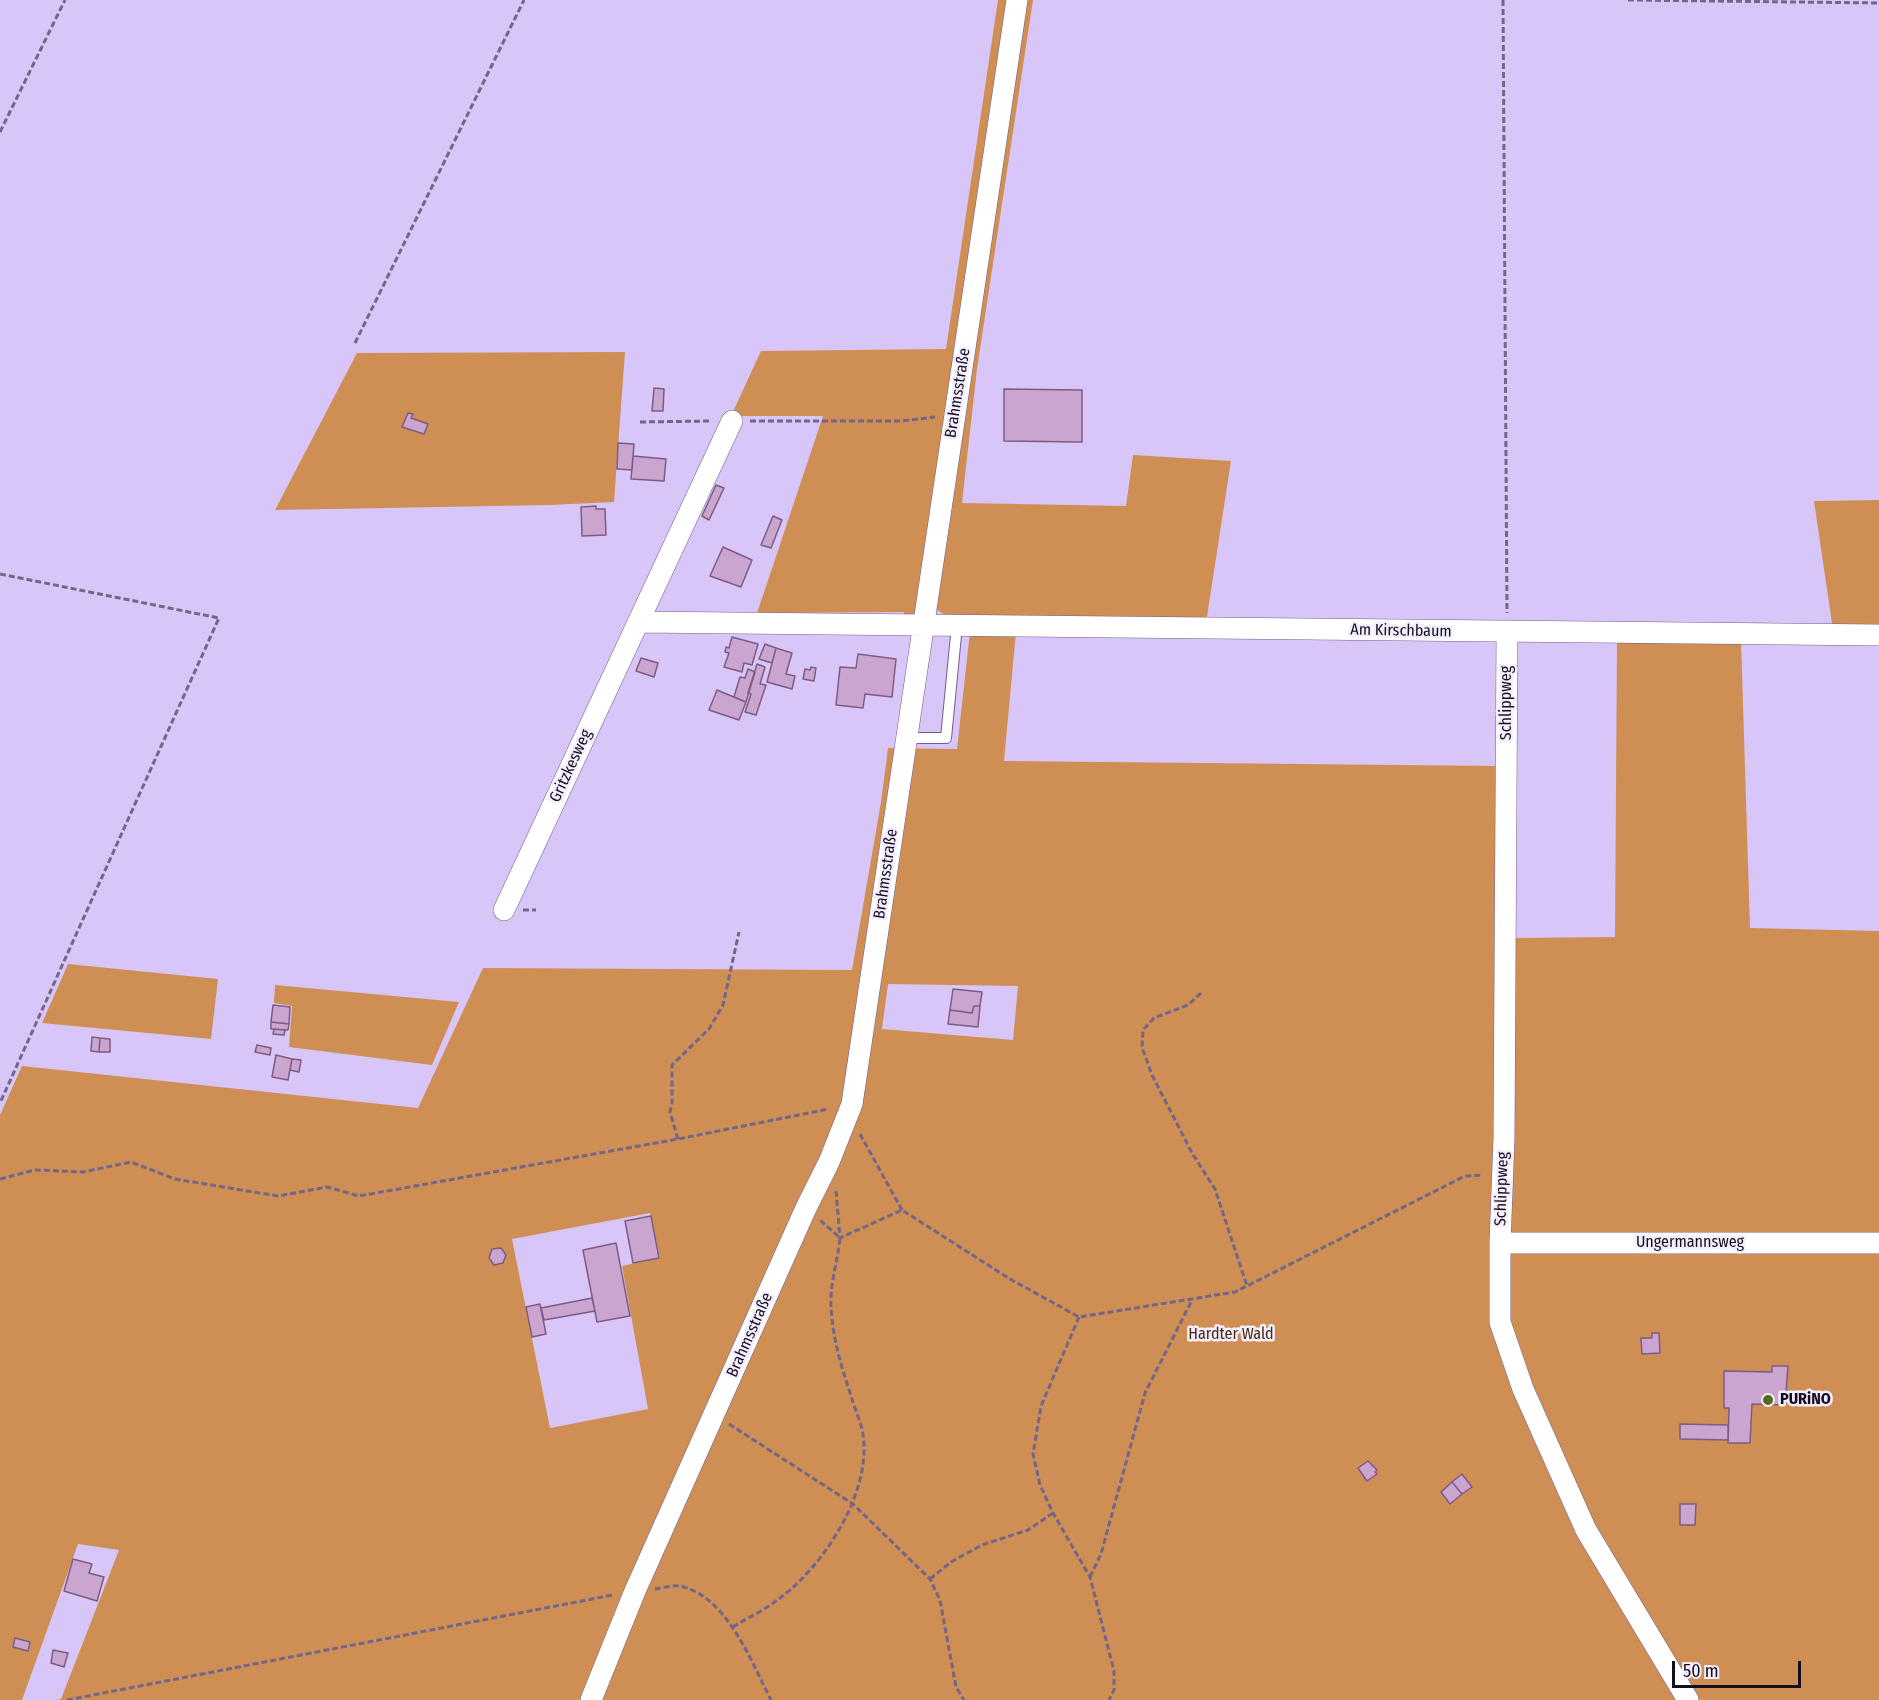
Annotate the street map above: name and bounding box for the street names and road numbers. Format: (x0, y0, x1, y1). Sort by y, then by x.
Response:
street label: Brahmsstraße (941, 347, 975, 439)
street label: Am Kirschbaum (1350, 621, 1452, 641)
street label: Schlippweg (1497, 666, 1517, 740)
street label: Gritzkesweg (546, 727, 596, 805)
street label: Brahmsstraße (870, 828, 902, 920)
street label: Schlippweg (1491, 1151, 1513, 1227)
street label: Ungermannsweg (1636, 1233, 1744, 1253)
street label: Brahmsstraße (723, 1290, 777, 1380)

